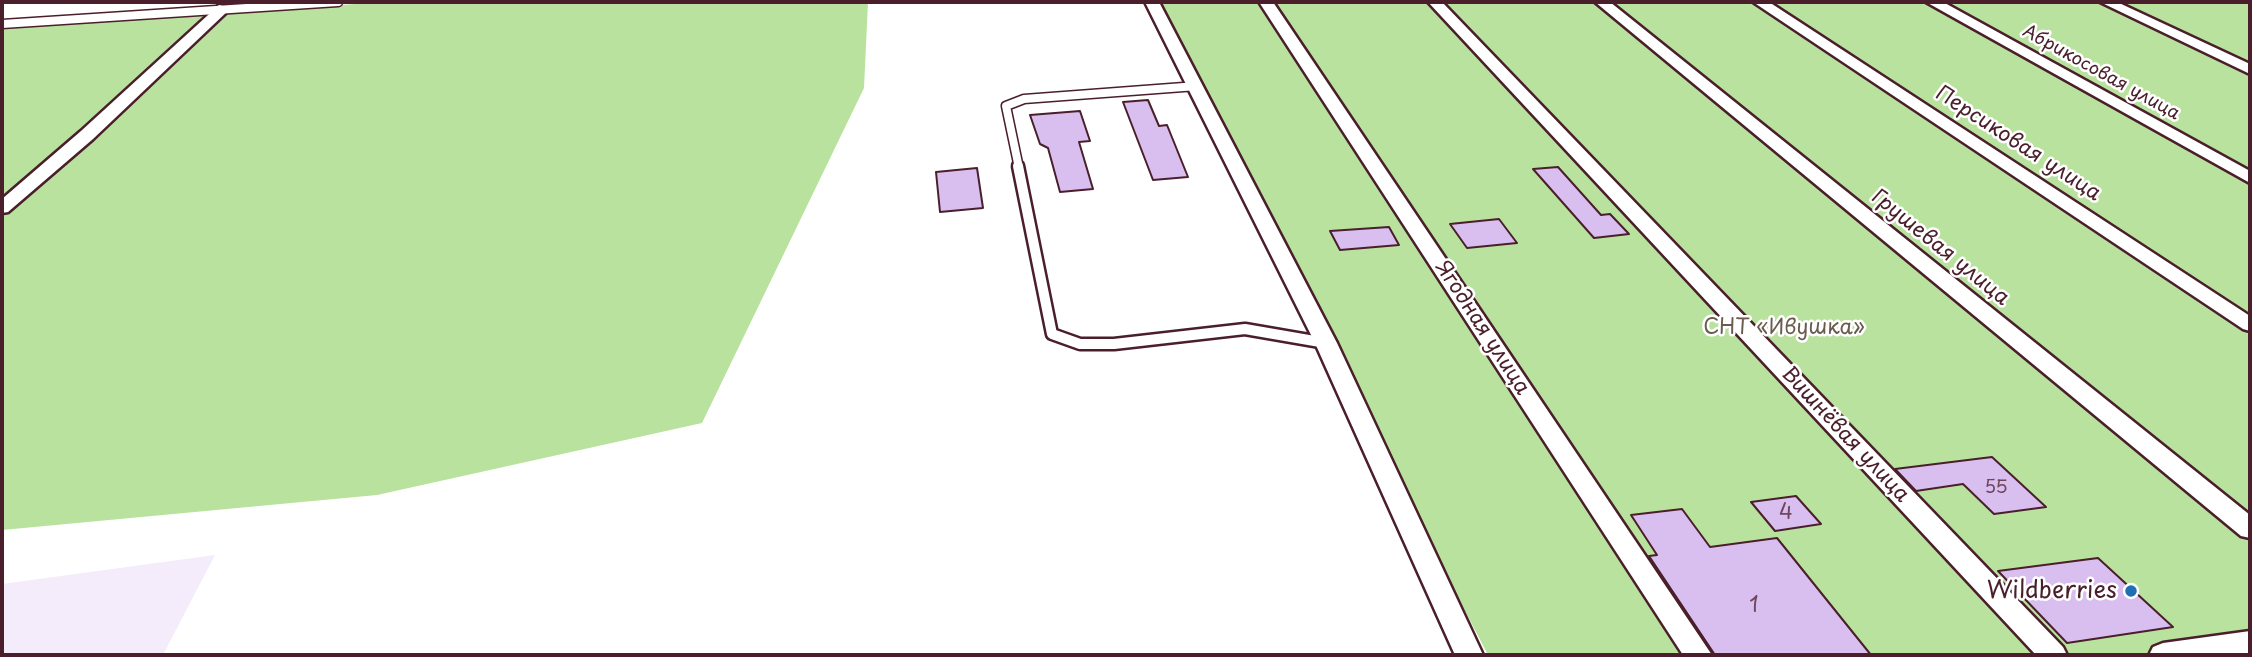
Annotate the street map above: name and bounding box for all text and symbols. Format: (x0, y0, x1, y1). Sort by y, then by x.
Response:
street label: Абрикосовая улица (2019, 21, 2183, 125)
street label: Персиковая улица (1931, 81, 2105, 207)
street label: Грушевая улица (1866, 185, 2014, 311)
street label: Ягодная улица (1429, 256, 1535, 400)
park label: СНТ «Ивушка» (1703, 315, 1865, 341)
street label: Вишнёвая улица (1776, 362, 1914, 508)
house number: 55 (1984, 477, 2008, 499)
house number: 4 (1779, 500, 1793, 526)
place label: Wildberries (1987, 577, 2117, 605)
marker: Wildberries (2123, 583, 2139, 599)
house number: 1 (1749, 593, 1759, 619)

